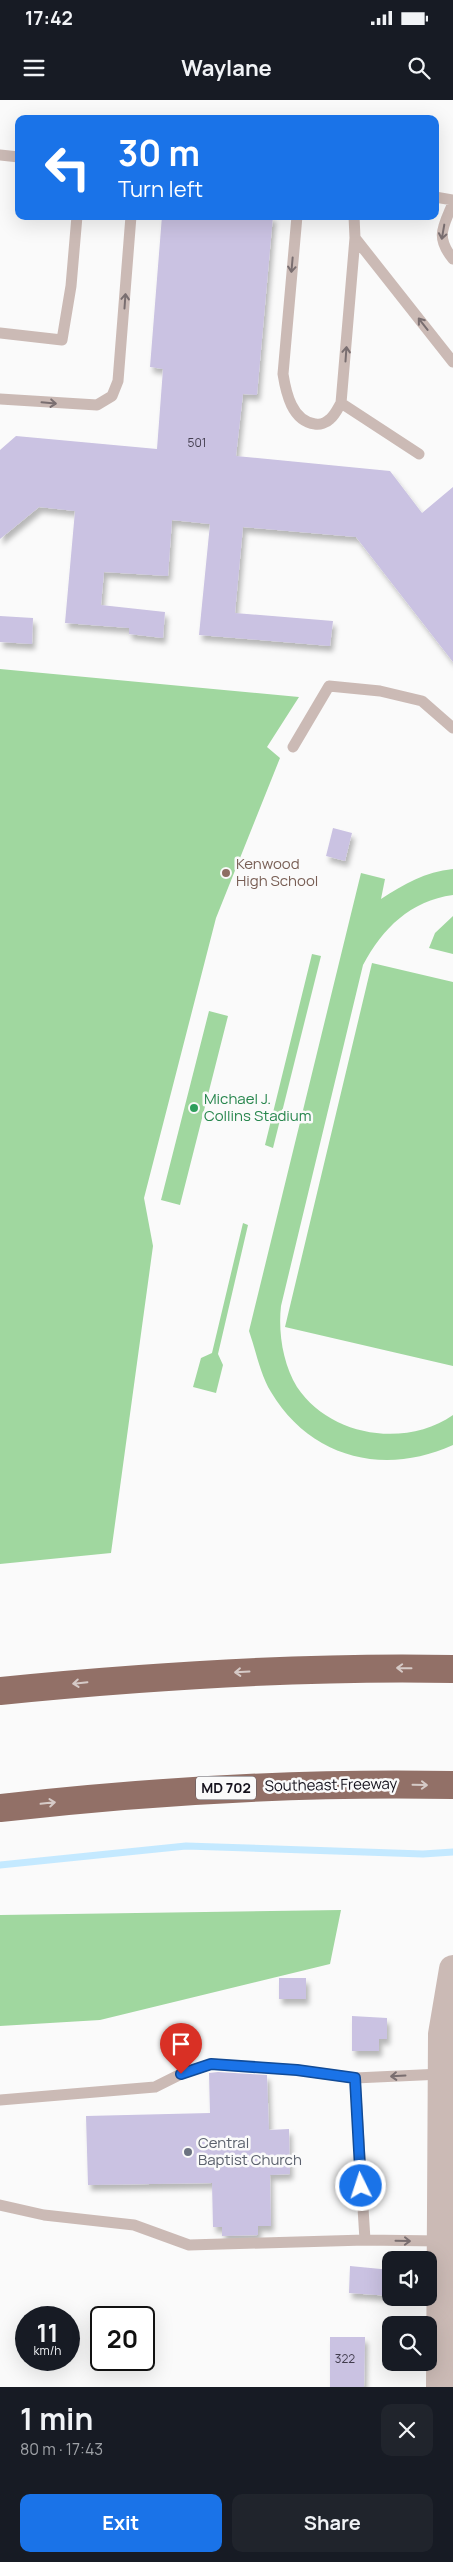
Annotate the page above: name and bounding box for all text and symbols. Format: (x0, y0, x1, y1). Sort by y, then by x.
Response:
text: 17:42 (25, 5, 73, 31)
text: Waylane (181, 53, 272, 83)
icon: menu (20, 54, 48, 82)
icon: search (405, 54, 433, 82)
text: 30 m (118, 129, 200, 177)
icon: left (35, 135, 100, 200)
text: Turn left (118, 174, 203, 204)
one-way arrow (437, 224, 447, 240)
one-way arrow (288, 257, 297, 273)
one-way arrow (120, 293, 129, 309)
one-way arrow (417, 317, 428, 330)
one-way arrow (342, 346, 351, 362)
one-way arrow (40, 398, 56, 408)
house number: 501 (188, 434, 206, 451)
place label: Kenwood High School (236, 853, 318, 891)
marker: Kenwood High School (220, 867, 232, 879)
place label: Michael J. Collins Stadium (204, 1088, 312, 1126)
marker: Michael J. Collins Stadium (188, 1102, 200, 1114)
one-way arrow (397, 1663, 413, 1673)
one-way arrow (234, 1668, 250, 1677)
one-way arrow (72, 1678, 88, 1688)
street label: Southeast Freeway (264, 1773, 398, 1796)
road number: MD 702 (196, 1776, 256, 1800)
one-way arrow (412, 1780, 428, 1789)
one-way arrow (40, 1798, 56, 1808)
pin (160, 2023, 202, 2074)
icon: arrive (167, 2030, 195, 2058)
one-way arrow (391, 2071, 407, 2080)
place label: Central Baptist Church (198, 2132, 302, 2170)
marker: Central Baptist Church (182, 2146, 194, 2158)
position arrow (334, 2159, 386, 2211)
one-way arrow (394, 2236, 410, 2246)
map controls (382, 2251, 437, 2371)
button: sound (382, 2251, 437, 2306)
speed limit sign: 20 (90, 2306, 155, 2371)
text: 11 (37, 2315, 58, 2350)
button: search (382, 2316, 437, 2371)
text: km/h (34, 2342, 61, 2359)
house number: 322 (335, 2350, 355, 2367)
text: 1 min (20, 2398, 93, 2439)
button: close (381, 2404, 433, 2456)
text: 80 m · 17:43 (20, 2438, 103, 2460)
button: Exit (20, 2494, 222, 2552)
button: Share (232, 2494, 433, 2552)

